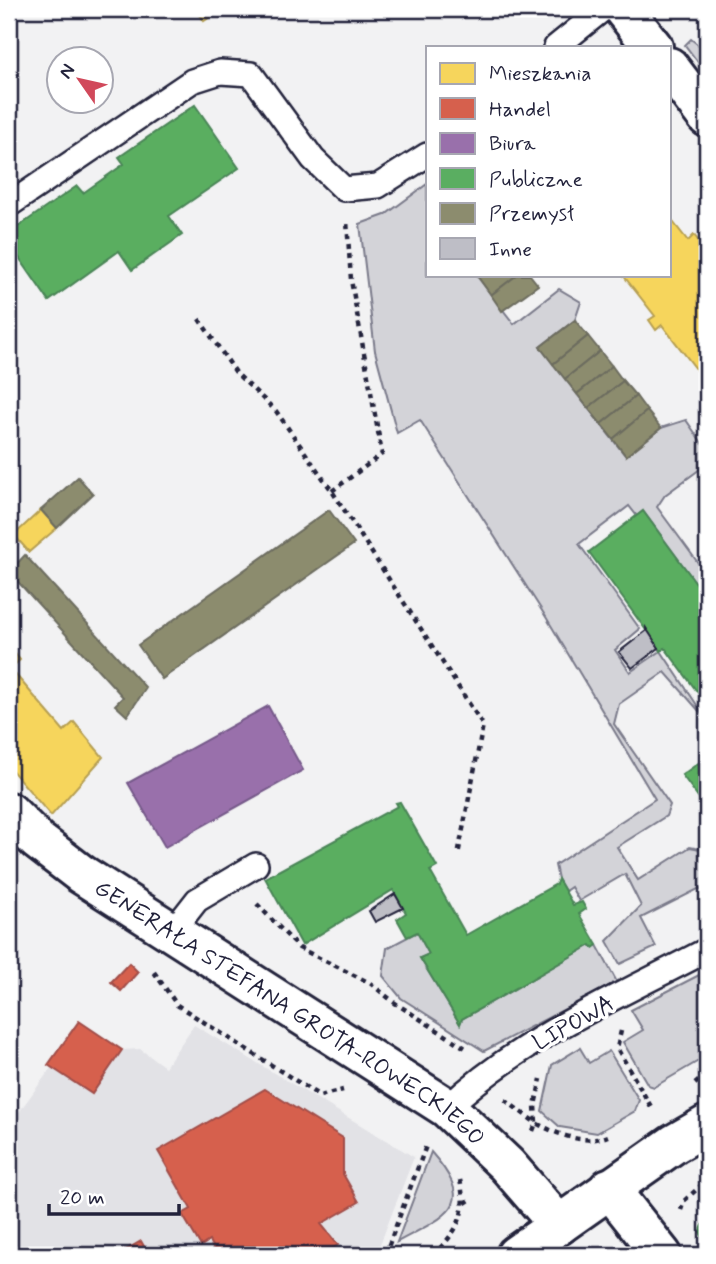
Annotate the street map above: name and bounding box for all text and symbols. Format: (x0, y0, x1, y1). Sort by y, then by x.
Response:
north arrow (46, 46, 116, 116)
legend (426, 46, 670, 276)
text: N (53, 59, 81, 84)
text: Mieszkania (489, 60, 592, 88)
text: Handel (489, 96, 551, 124)
text: Biura (489, 130, 536, 158)
text: Publiczne (489, 166, 583, 194)
text: Przemysł (489, 200, 575, 228)
text: Inne (489, 236, 532, 264)
street label: GENERAŁA STEFANA GROTA-ROWECKIEGO (88, 874, 491, 1153)
street label: LIPOWA (528, 989, 620, 1058)
scale bar (49, 1173, 178, 1217)
text: 20 m (60, 1184, 105, 1212)

